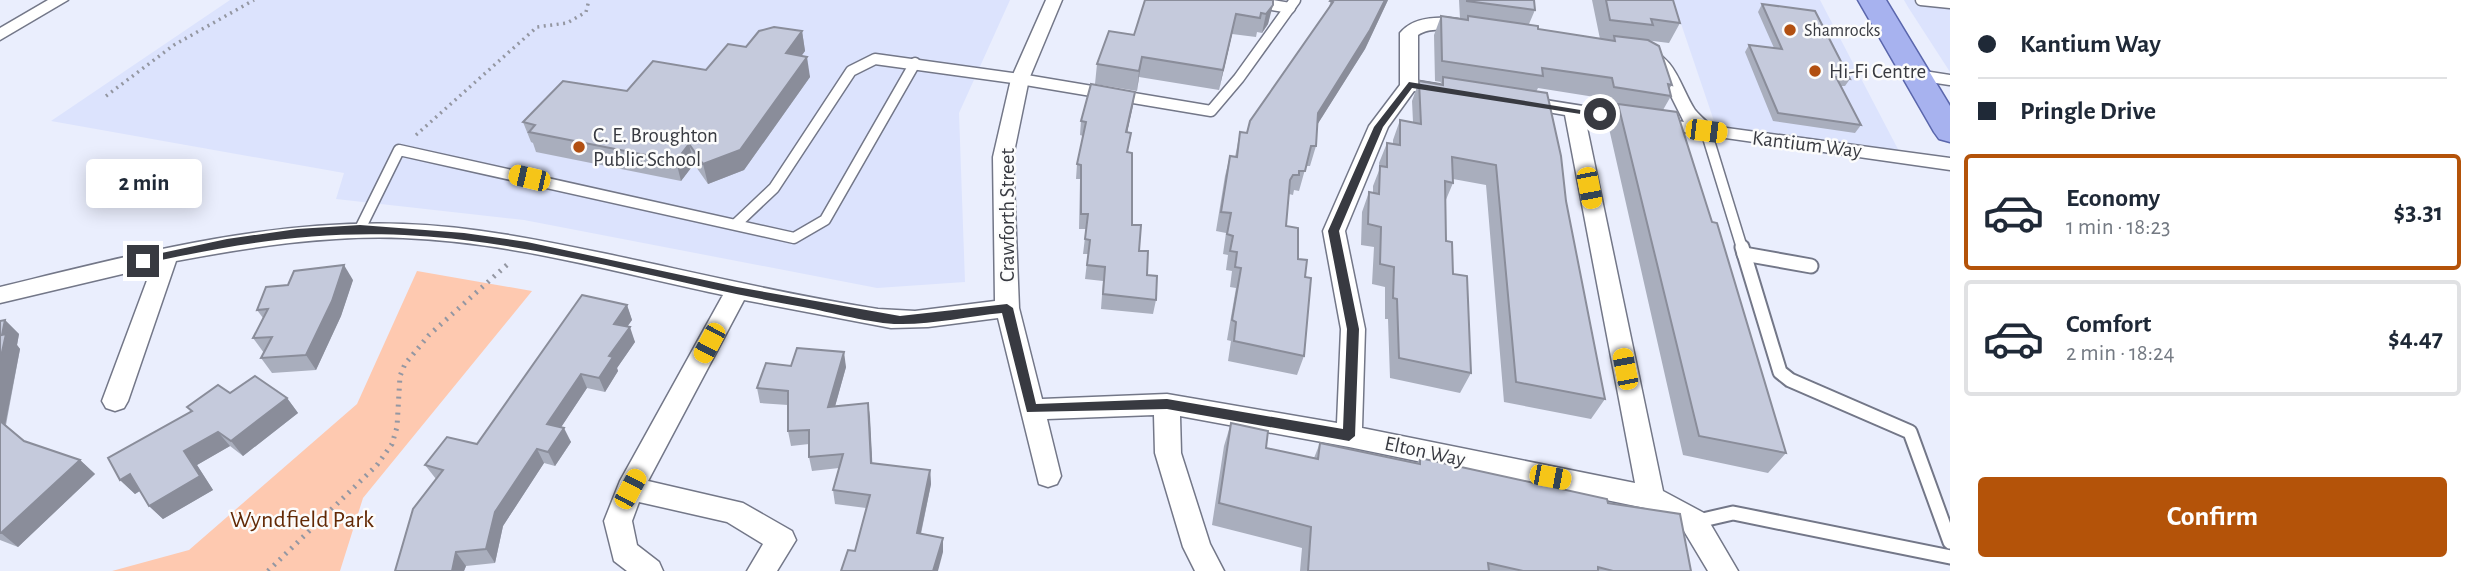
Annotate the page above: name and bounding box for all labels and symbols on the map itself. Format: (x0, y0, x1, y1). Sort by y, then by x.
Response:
marker: Shamrocks (1782, 22, 1798, 38)
place label: Shamrocks (1804, 22, 1880, 40)
place label: Hi-Fi Centre (1829, 61, 1926, 82)
marker: Hi-Fi Centre (1807, 63, 1823, 79)
route start (1584, 98, 1616, 130)
car (1684, 118, 1729, 144)
place label: C. E. Broughton Public School (593, 125, 718, 170)
street label: Kantium Way (1751, 127, 1863, 162)
marker: C. E. Broughton Public School (571, 139, 587, 155)
street label: Crawforth Street (997, 148, 1018, 282)
callout: 2 min (85, 160, 201, 208)
car (507, 163, 552, 193)
car (1575, 165, 1604, 211)
route end (127, 245, 159, 277)
car (690, 320, 729, 366)
car (1611, 346, 1640, 392)
street label: Elton Way (1383, 433, 1467, 470)
car (1528, 463, 1573, 491)
car (611, 466, 650, 512)
park label: Wyndfield Park (230, 508, 374, 532)

